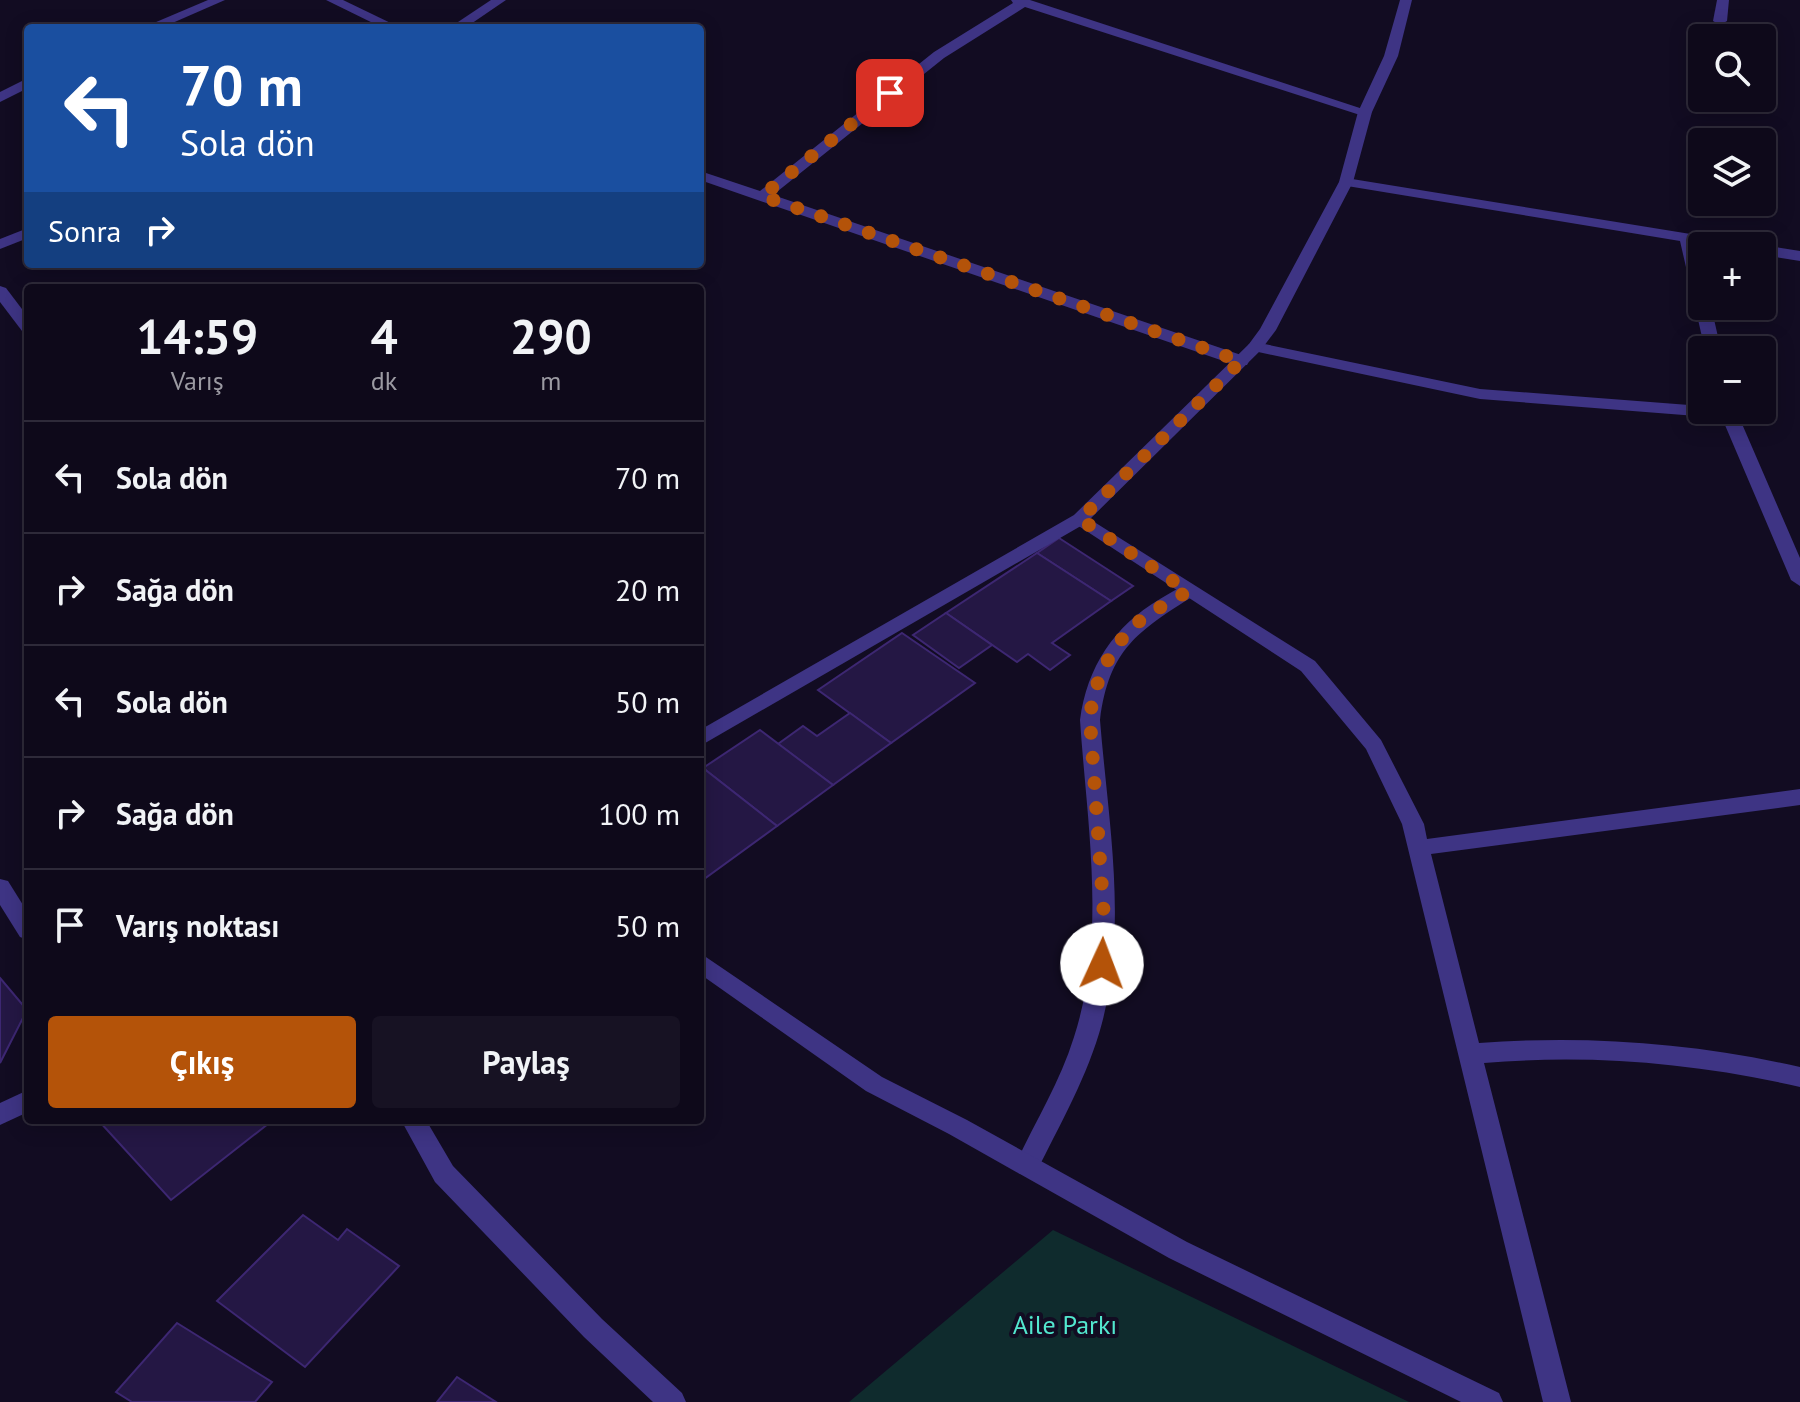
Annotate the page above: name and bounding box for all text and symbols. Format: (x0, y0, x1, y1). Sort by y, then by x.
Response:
map controls (1688, 24, 1776, 424)
button: search (1688, 24, 1776, 112)
text: 70 m (180, 49, 303, 121)
icon: left (48, 56, 152, 160)
pin (856, 59, 924, 127)
icon: arrive (868, 71, 912, 115)
text: Sola dön (180, 119, 315, 166)
button: layers (1688, 128, 1776, 216)
icon: right (138, 208, 182, 252)
text: Sonra (48, 211, 122, 250)
button: + (1688, 232, 1776, 320)
text: 14:59 (136, 305, 258, 367)
text: 4 (370, 305, 398, 367)
text: 290 (510, 305, 592, 367)
button: − (1688, 336, 1776, 424)
text: Varış (171, 364, 224, 397)
text: dk (371, 364, 397, 397)
text: m (540, 364, 561, 397)
icon: left (48, 455, 92, 499)
text: Sola dön (116, 458, 228, 497)
text: 70 m (615, 458, 680, 497)
icon: right (48, 567, 92, 611)
text: Sağa dön (116, 570, 234, 609)
text: 20 m (615, 570, 680, 609)
icon: left (48, 679, 92, 723)
text: Sola dön (116, 682, 228, 721)
text: 50 m (615, 682, 680, 721)
icon: right (48, 791, 92, 835)
text: Sağa dön (116, 794, 234, 833)
text: 100 m (599, 794, 680, 833)
icon: arrive (48, 903, 92, 947)
text: Varış noktası (116, 906, 279, 945)
text: 50 m (615, 906, 680, 945)
position arrow (1060, 922, 1144, 1006)
button: Çıkış (48, 1016, 356, 1108)
button: Paylaş (372, 1016, 680, 1108)
park label: Aile Parkı (1013, 1308, 1117, 1341)

